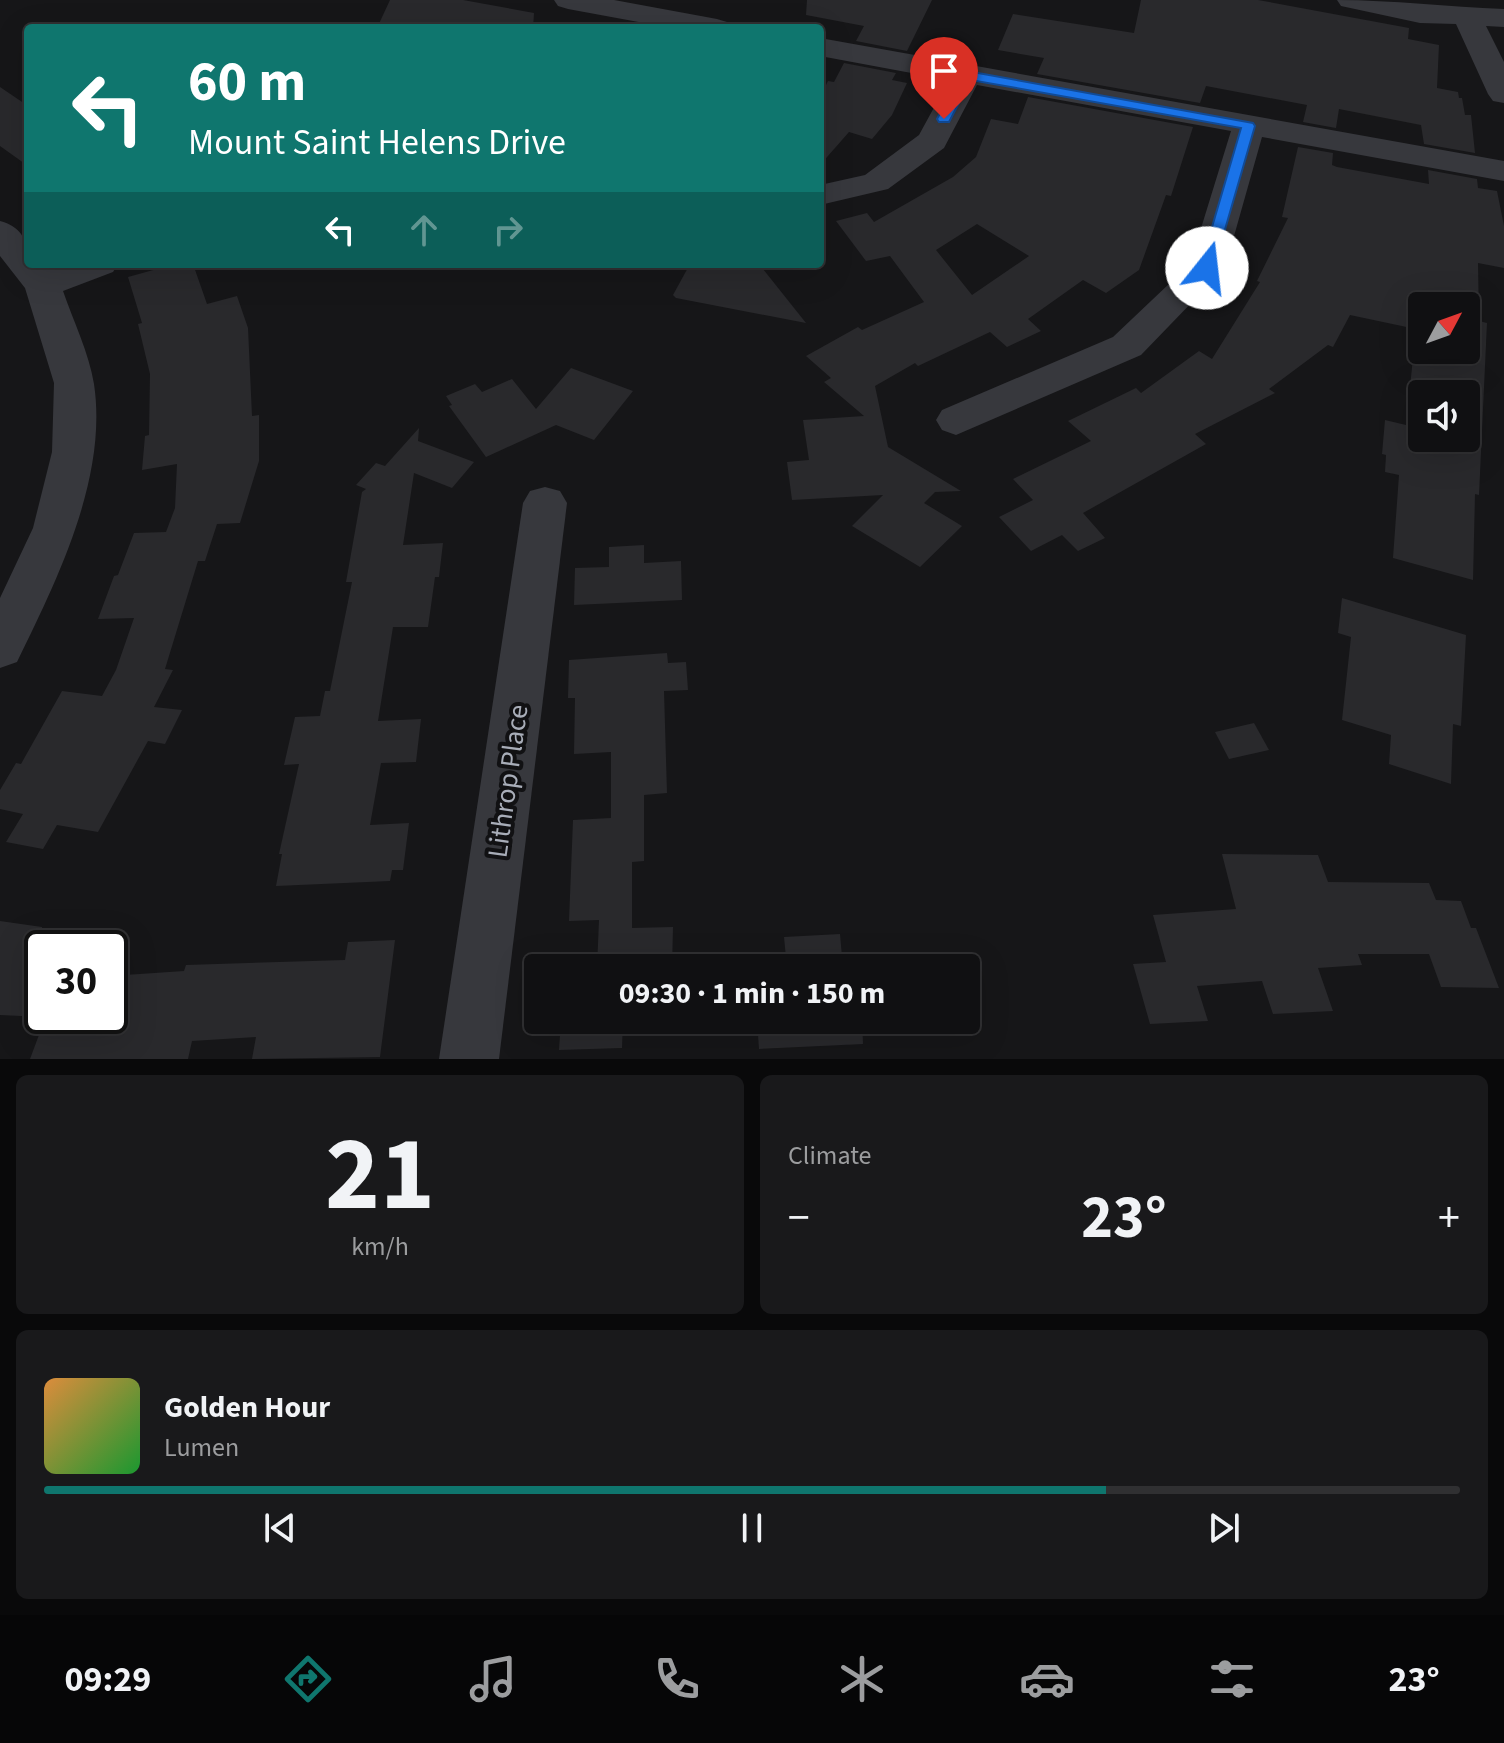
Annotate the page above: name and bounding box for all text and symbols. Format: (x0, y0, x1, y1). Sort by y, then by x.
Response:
pin (910, 37, 978, 119)
text: 60 m (188, 43, 306, 122)
icon: arrive (922, 49, 966, 93)
icon: left (56, 56, 160, 160)
text: Mount Saint Helens Drive (188, 117, 566, 168)
icon: left (318, 208, 362, 252)
icon: ahead (402, 208, 446, 252)
icon: right (486, 208, 530, 252)
position arrow (1165, 226, 1249, 310)
north arrow (1408, 292, 1480, 364)
map controls (1408, 292, 1480, 452)
button: sound (1408, 380, 1480, 452)
street label: Lithrop Place (477, 702, 539, 860)
speed limit sign: 30 (24, 930, 128, 1034)
text: 09:30 · 1 min · 150 m (619, 972, 885, 1015)
text: 21 (325, 1102, 435, 1250)
text: Climate (788, 1137, 872, 1174)
text: 23° (1081, 1176, 1167, 1261)
text: − (788, 1187, 810, 1250)
text: + (1438, 1187, 1460, 1250)
text: km/h (351, 1228, 409, 1265)
text: Golden Hour (164, 1386, 330, 1429)
text: Lumen (164, 1429, 239, 1466)
icon: previous (258, 1506, 302, 1550)
icon: pause (730, 1506, 774, 1550)
icon: next (1202, 1506, 1246, 1550)
icon: directions (280, 1651, 336, 1707)
icon: music (465, 1651, 521, 1707)
icon: phone (649, 1651, 705, 1707)
icon: climate (834, 1651, 890, 1707)
icon: car (1019, 1651, 1075, 1707)
icon: filters (1204, 1651, 1260, 1707)
text: 09:29 (64, 1654, 151, 1705)
text: 23° (1388, 1654, 1440, 1705)

